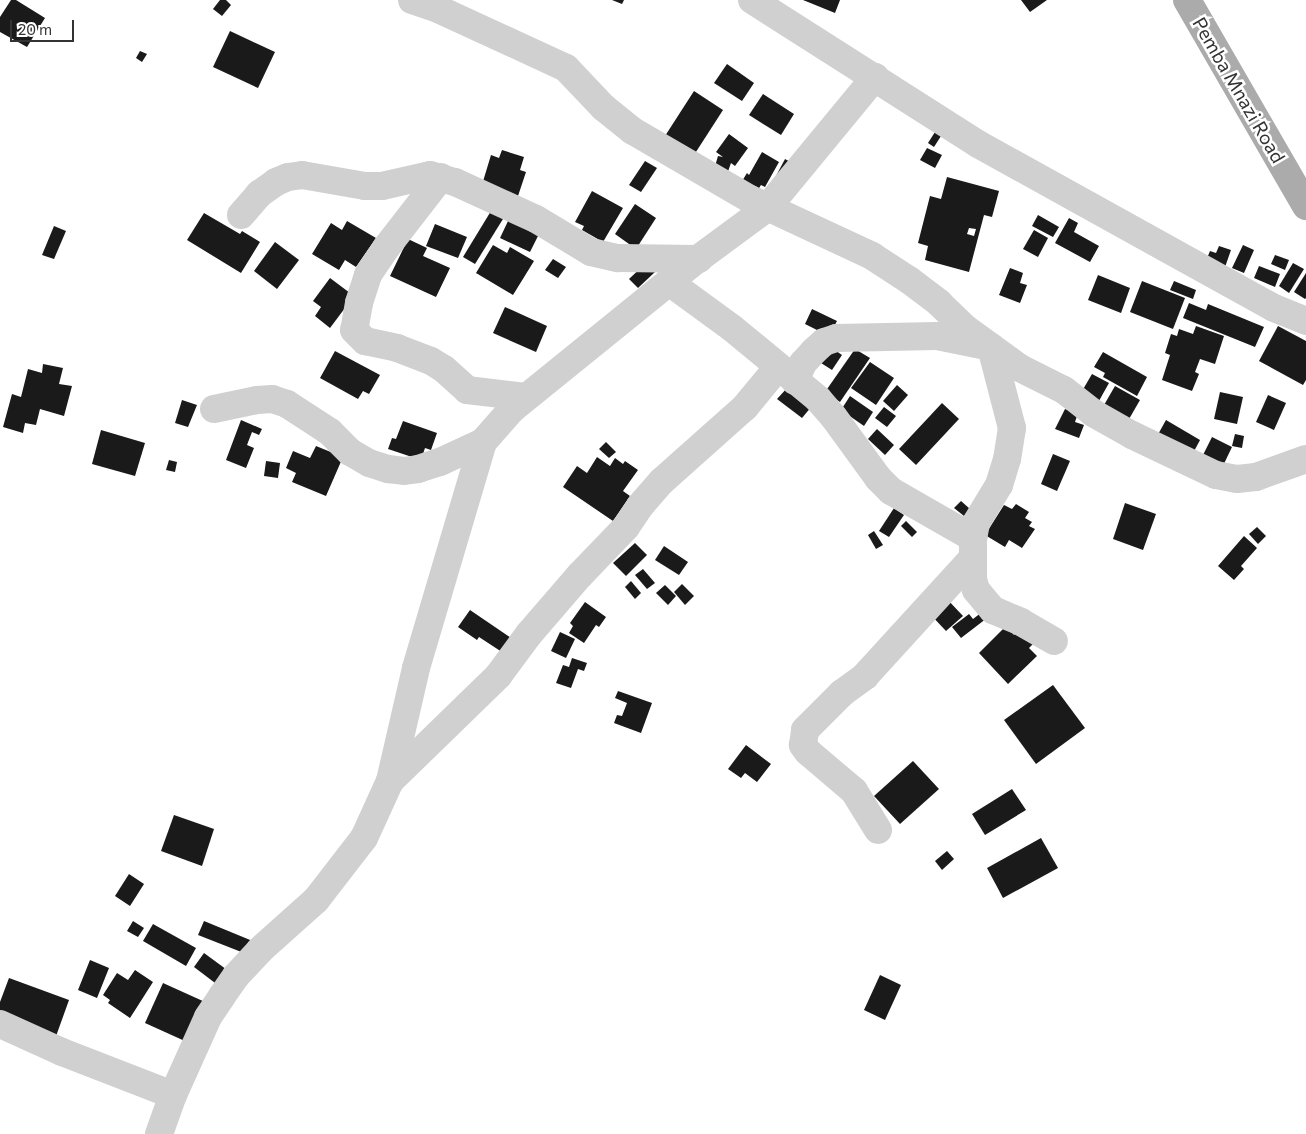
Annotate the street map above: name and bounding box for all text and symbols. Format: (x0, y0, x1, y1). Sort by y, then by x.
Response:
scale bar (12, 10, 76, 42)
street label: Pemba Mnazi Road (1188, 13, 1290, 167)
text: 20 m (18, 20, 52, 38)

